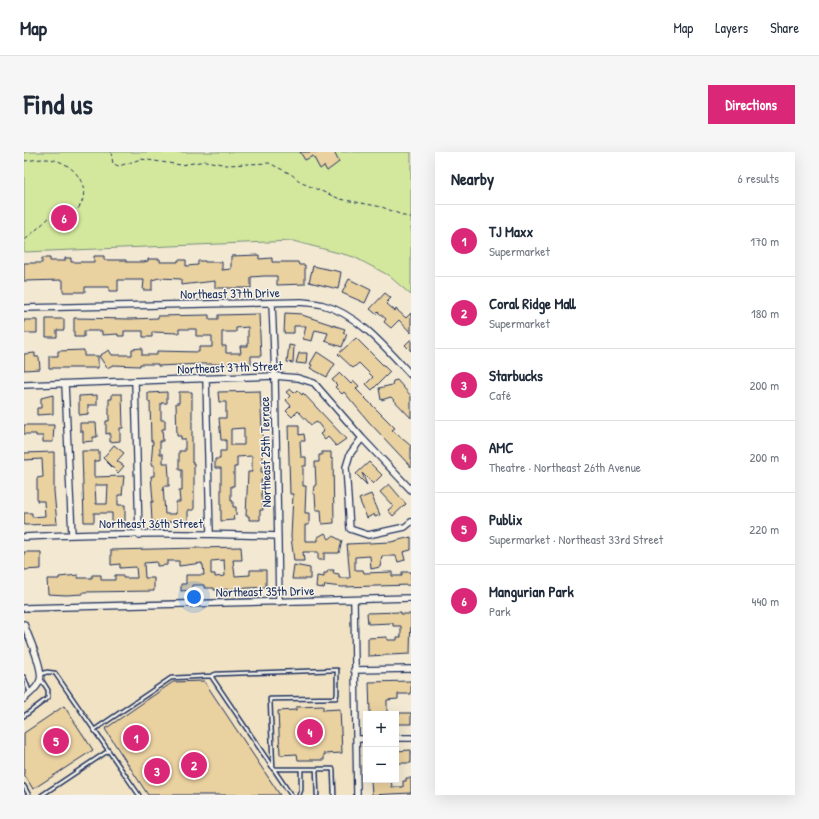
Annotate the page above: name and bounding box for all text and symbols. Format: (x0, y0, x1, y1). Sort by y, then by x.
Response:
text: Map (20, 15, 47, 41)
text: Map (673, 18, 693, 37)
text: Layers (715, 18, 748, 37)
text: Share (770, 18, 799, 37)
text: Find us (24, 85, 93, 123)
button: Directions (708, 85, 795, 124)
text: Nearby (451, 167, 494, 190)
text: 6 results (738, 169, 779, 187)
pin: 6 (51, 203, 77, 233)
text: TJ Maxx (489, 221, 533, 242)
text: 1 (462, 232, 466, 250)
text: 170 m (750, 232, 779, 250)
text: Supermarket (489, 242, 550, 260)
street label: Northeast 37th Drive (180, 283, 280, 303)
text: Coral Ridge Mall (489, 293, 576, 314)
text: 2 (461, 304, 467, 322)
text: 180 m (751, 304, 779, 322)
text: Supermarket (489, 314, 550, 332)
street label: Northeast 37th Street (177, 356, 283, 378)
text: Starbucks (489, 365, 543, 386)
text: 3 (461, 376, 467, 394)
text: 200 m (749, 376, 779, 394)
text: Café (489, 386, 511, 404)
street label: Northeast 25th Terrace (255, 396, 275, 508)
text: AMC (489, 437, 513, 458)
text: 4 (462, 448, 466, 466)
text: 200 m (749, 448, 779, 466)
text: Theatre · Northeast 26th Avenue (489, 458, 641, 476)
text: Publix (489, 509, 522, 530)
street label: Northeast 36th Street (99, 514, 204, 532)
text: 5 (461, 520, 467, 538)
text: 220 m (749, 520, 779, 538)
text: Supermarket · Northeast 33rd Street (489, 530, 663, 548)
street label: Northeast 35th Drive (216, 581, 314, 601)
text: Mangurian Park (489, 581, 574, 602)
your location (184, 587, 204, 607)
text: 6 (461, 592, 467, 610)
text: 440 m (752, 592, 779, 610)
text: Park (489, 602, 511, 620)
map controls (363, 711, 399, 783)
button: + (363, 711, 399, 747)
pin: 4 (297, 717, 323, 747)
pin: 1 (123, 723, 149, 753)
pin: 5 (43, 726, 69, 756)
button: − (363, 747, 399, 783)
pin: 2 (181, 750, 207, 780)
pin: 3 (144, 756, 170, 786)

